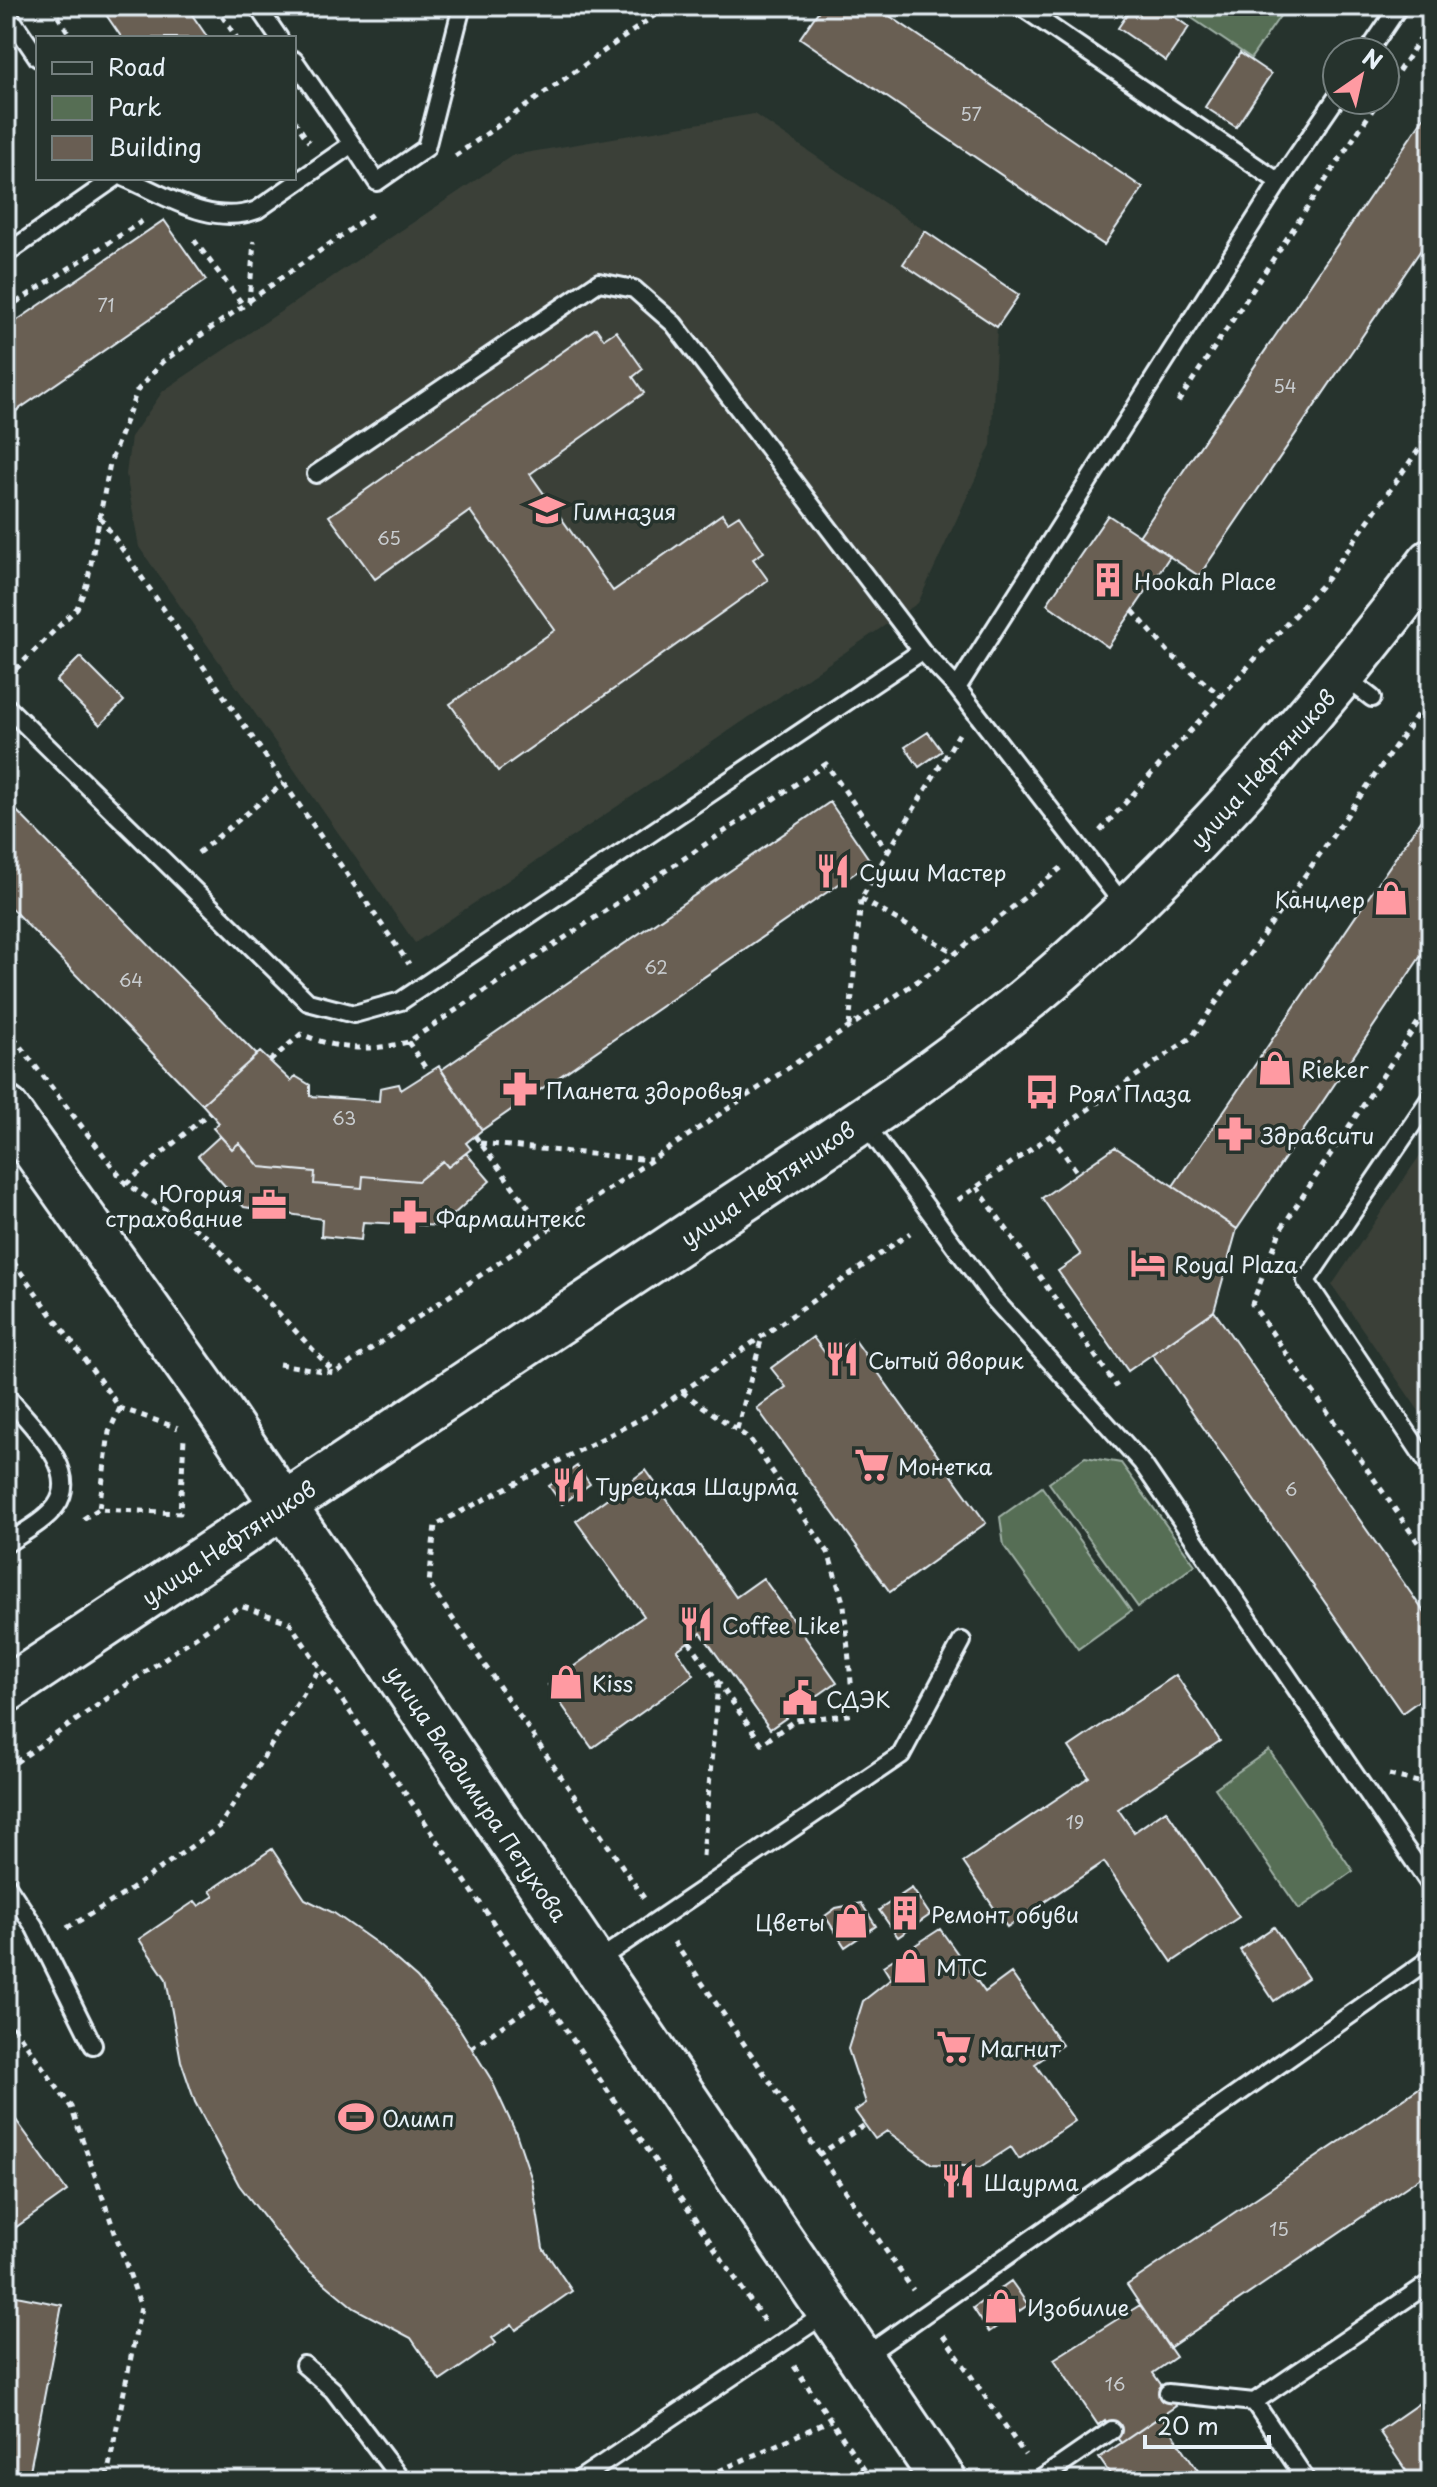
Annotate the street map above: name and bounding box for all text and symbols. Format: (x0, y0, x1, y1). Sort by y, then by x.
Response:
legend (36, 36, 296, 180)
north arrow (1321, 36, 1401, 116)
text: N (1357, 40, 1389, 77)
text: Road (108, 48, 166, 84)
text: Park (108, 88, 162, 124)
house number: 57 (960, 100, 982, 127)
text: Building (108, 128, 202, 164)
house number: 71 (98, 291, 114, 318)
house number: 54 (1273, 372, 1297, 399)
school or university icon: Гимназия (528, 491, 566, 529)
place label: Гимназия (573, 494, 677, 527)
house number: 65 (377, 524, 401, 551)
building icon: Hookah Place (1089, 561, 1127, 599)
place label: Hookah Place (1134, 564, 1277, 597)
street label: улица Нефтяников (1181, 681, 1343, 855)
restaurant icon: Суши Мастер (814, 852, 852, 890)
place label: Суши Мастер (859, 855, 1006, 888)
shop icon: Канцлер (1372, 879, 1410, 917)
place label: Канцлер (1274, 882, 1365, 915)
house number: 62 (644, 953, 668, 980)
house number: 64 (119, 966, 143, 993)
shop icon: Rieker (1256, 1049, 1294, 1087)
place label: Rieker (1301, 1052, 1369, 1085)
pharmacy icon: Планета здоровья (501, 1070, 539, 1108)
place label: Планета здоровья (546, 1073, 743, 1106)
bus stop icon: Роял Плаза (1023, 1073, 1061, 1111)
place label: Роял Плаза (1068, 1076, 1191, 1109)
house number: 63 (332, 1104, 356, 1131)
street label: улица Нефтяников (673, 1112, 861, 1254)
pharmacy icon: Здравсити (1216, 1115, 1254, 1153)
place label: Здравсити (1260, 1118, 1374, 1151)
place label: Югория страхование (105, 1176, 243, 1234)
office icon: Югория страхование (250, 1186, 288, 1224)
pharmacy icon: Фармаинтекс (391, 1198, 429, 1236)
place label: Фармаинтекс (436, 1201, 586, 1234)
hotel icon: Royal Plaza (1129, 1244, 1167, 1282)
place label: Royal Plaza (1174, 1247, 1298, 1280)
restaurant icon: Сытый дворик (823, 1340, 861, 1378)
place label: Сытый дворик (868, 1343, 1024, 1376)
supermarket icon: Монетка (853, 1446, 891, 1484)
place label: Монетка (898, 1449, 992, 1482)
restaurant icon: Турецкая Шаурма (550, 1466, 588, 1504)
place label: Турецкая Шаурма (595, 1469, 799, 1502)
street label: улица Нефтяников (134, 1471, 322, 1613)
house number: 6 (1285, 1475, 1297, 1502)
restaurant icon: Coffee Like (677, 1605, 715, 1643)
place label: Coffee Like (722, 1608, 840, 1641)
street label: улица Владимира Петухова (380, 1658, 577, 1928)
shop icon: Kiss (547, 1663, 585, 1701)
place label: Kiss (592, 1666, 633, 1699)
public building icon: СДЭК (781, 1679, 819, 1717)
place label: СДЭК (826, 1682, 891, 1715)
house number: 19 (1066, 1808, 1084, 1835)
building icon: Ремонт обуви (886, 1894, 924, 1932)
place label: Ремонт обуви (931, 1897, 1079, 1930)
shop icon: Цветы (832, 1902, 870, 1940)
place label: Цветы (755, 1905, 825, 1938)
shop icon: МТС (891, 1947, 929, 1985)
place label: МТС (936, 1950, 988, 1983)
supermarket icon: Магнит (935, 2028, 973, 2066)
place label: Магнит (980, 2031, 1062, 2064)
sports icon: Олимп (337, 2098, 375, 2136)
place label: Олимп (382, 2101, 454, 2134)
restaurant icon: Шаурма (939, 2162, 977, 2200)
place label: Шаурма (984, 2165, 1079, 2198)
house number: 15 (1269, 2215, 1289, 2242)
shop icon: Изобилие (982, 2287, 1020, 2325)
place label: Изобилие (1027, 2290, 1129, 2323)
house number: 16 (1105, 2370, 1125, 2397)
scale bar (1145, 2399, 1269, 2449)
text: 20 m (1157, 2407, 1219, 2443)

